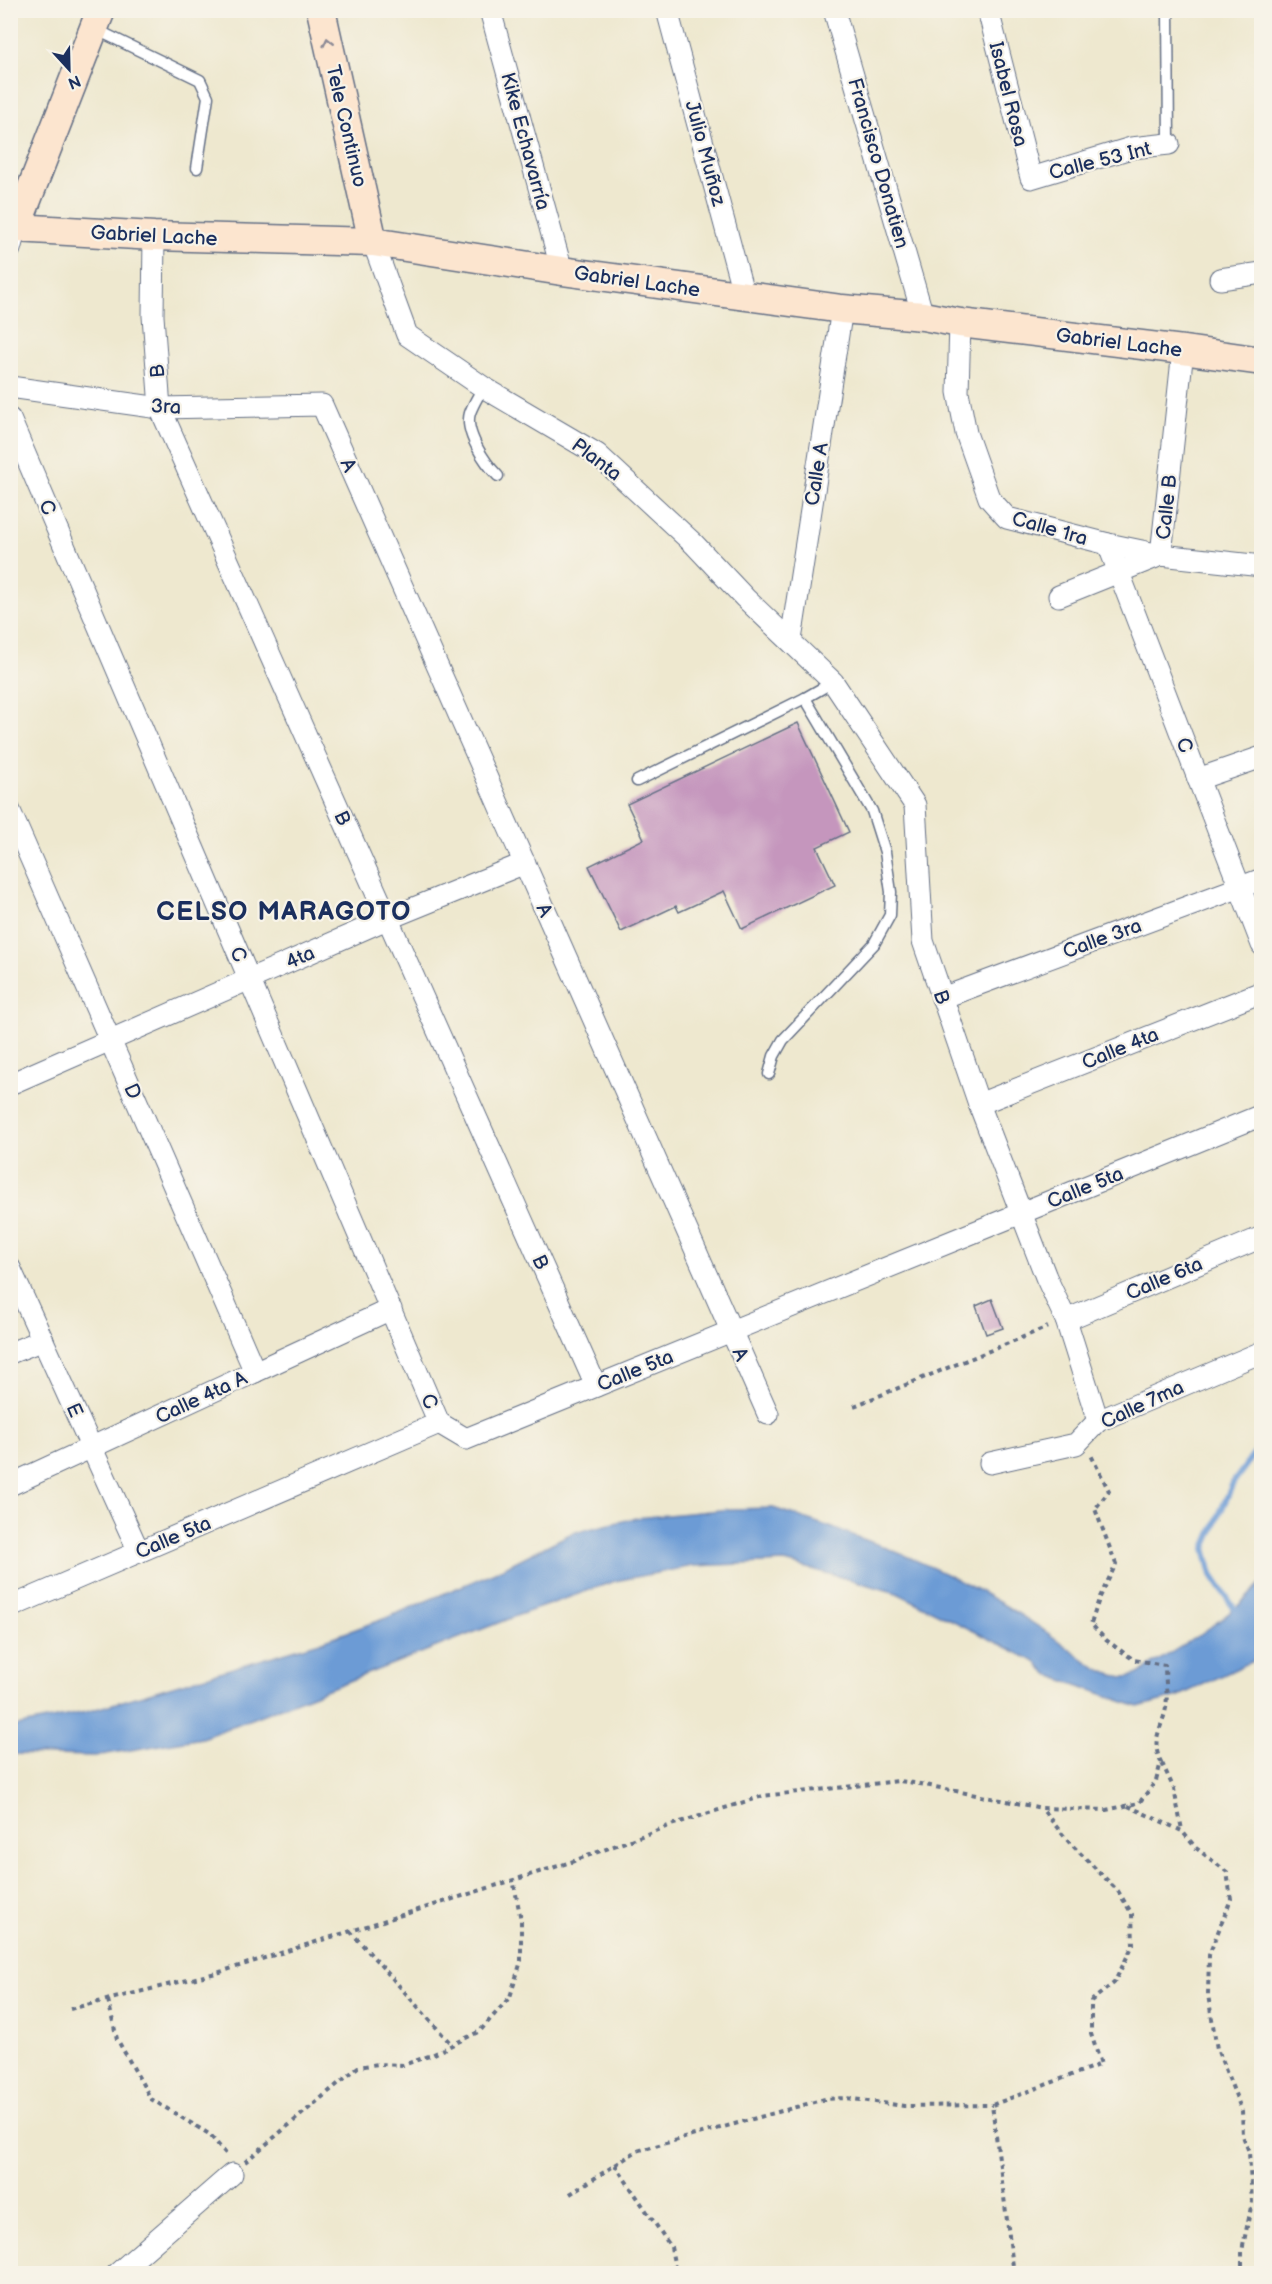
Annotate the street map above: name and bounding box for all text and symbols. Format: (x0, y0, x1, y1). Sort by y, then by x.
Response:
one-way arrow (322, 37, 335, 47)
north arrow (39, 39, 99, 99)
street label: Isabel Rosa (983, 39, 1033, 149)
street label: Tele Continuo (320, 63, 372, 190)
text: N (65, 70, 83, 93)
street label: Kike Echavarría (495, 70, 555, 213)
street label: Francisco Donatien (842, 75, 914, 251)
street label: Julio Muñoz (679, 98, 731, 209)
street label: Calle 53 Int (1047, 137, 1154, 185)
street label: Gabriel Lache (90, 221, 218, 251)
street label: Gabriel Lache (572, 261, 702, 303)
street label: Gabriel Lache (1054, 323, 1183, 363)
street label: B (145, 363, 171, 379)
street label: 3ra (150, 394, 182, 420)
street label: Planta (567, 433, 626, 486)
street label: Calle A (800, 440, 834, 508)
street label: A (335, 455, 362, 477)
street label: Calle B (1152, 473, 1182, 541)
street label: C (33, 496, 61, 519)
street label: Calle 1ra (1009, 507, 1090, 551)
street label: C (1170, 734, 1198, 756)
street label: B (328, 807, 356, 830)
district label: CELSO MARAGOTO (156, 897, 412, 928)
street label: A (531, 900, 558, 922)
street label: Calle 3ra (1060, 914, 1145, 964)
street label: 4ta (282, 941, 319, 975)
street label: C (224, 943, 252, 966)
street label: B (927, 987, 955, 1008)
street label: Calle 4ta (1078, 1023, 1162, 1075)
street label: D (118, 1080, 146, 1103)
street label: Calle 5ta (1044, 1162, 1127, 1214)
street label: B (526, 1251, 554, 1274)
street label: Calle 6ta (1123, 1252, 1206, 1306)
street label: A (727, 1344, 754, 1366)
street label: Calle 5ta (594, 1345, 677, 1397)
street label: Calle 4ta A (152, 1366, 252, 1430)
street label: Calle 7ma (1097, 1375, 1188, 1435)
street label: C (415, 1390, 443, 1413)
street label: E (60, 1400, 88, 1421)
street label: Calle 5ta (132, 1511, 215, 1565)

